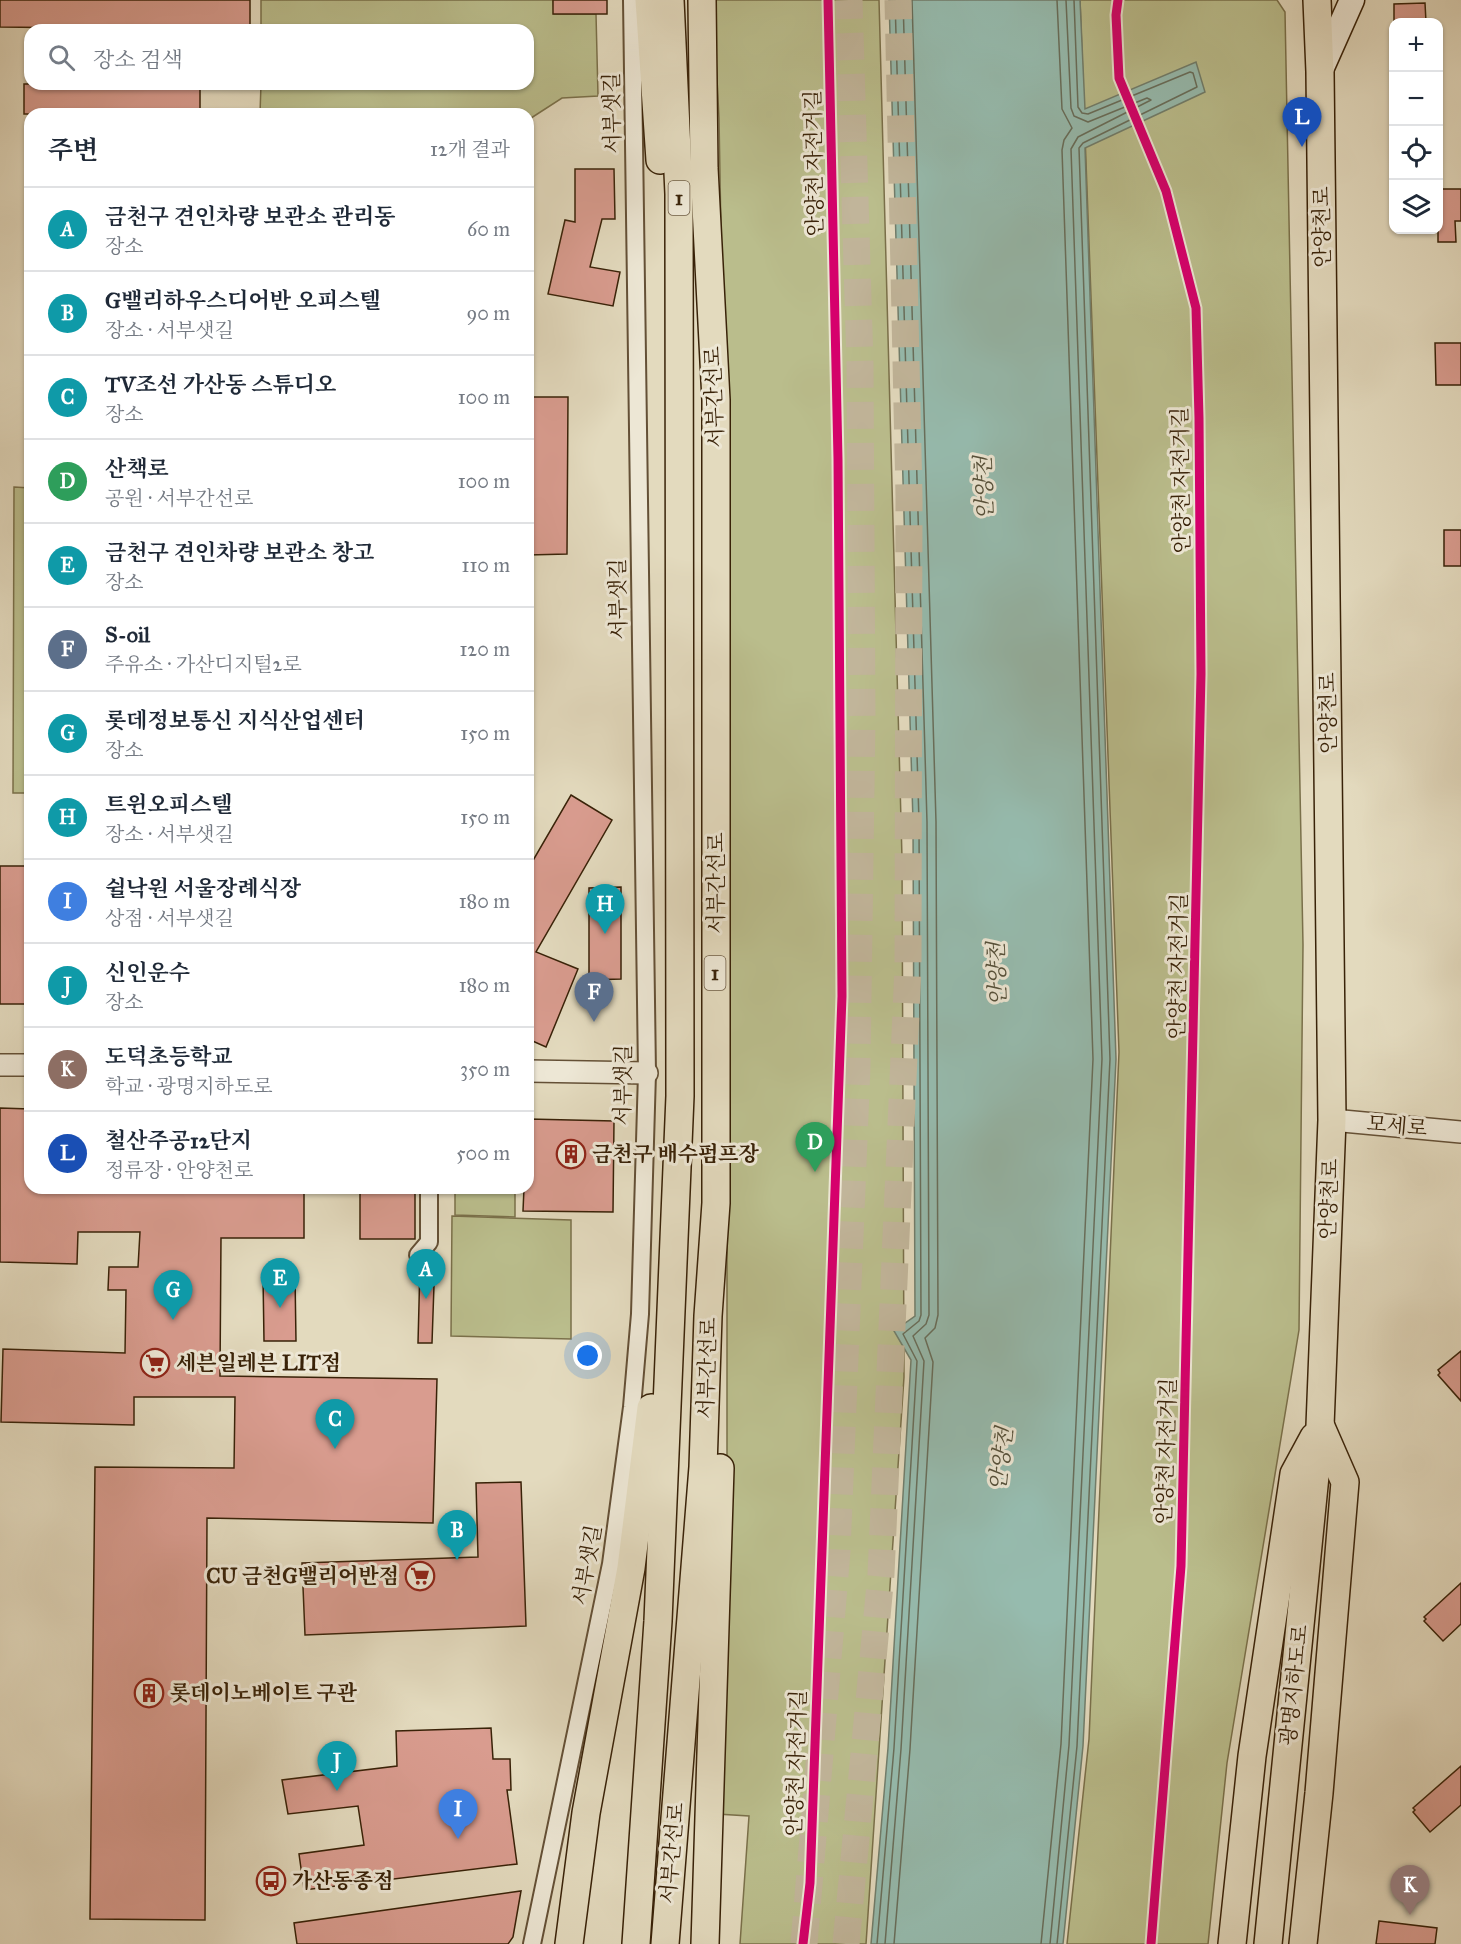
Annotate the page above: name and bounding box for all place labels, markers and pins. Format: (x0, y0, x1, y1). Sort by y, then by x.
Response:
pin: L (1282, 98, 1322, 147)
pin: H (586, 884, 624, 934)
pin: F (574, 972, 614, 1022)
pin: D (796, 1122, 834, 1172)
building icon: 금천구 배수펌프장 (555, 1138, 587, 1170)
place label: 금천구 배수펌프장 (592, 1141, 760, 1167)
pin: A (406, 1250, 446, 1299)
pin: E (260, 1258, 300, 1308)
pin: G (154, 1270, 192, 1320)
supermarket icon: 세븐일레븐 LIT점 (139, 1347, 171, 1379)
place label: 세븐일레븐 LIT점 (176, 1350, 341, 1376)
pin: C (316, 1400, 354, 1449)
pin: B (438, 1510, 476, 1560)
supermarket icon: CU 금천G밸리어반점 (404, 1560, 436, 1592)
place label: CU 금천G밸리어반점 (206, 1563, 399, 1589)
building icon: 롯데이노베이트 구관 (133, 1677, 165, 1709)
place label: 롯데이노베이트 구관 (170, 1680, 358, 1706)
pin: J (318, 1742, 356, 1791)
pin: I (438, 1790, 478, 1839)
bus stop icon: 가산동종점 (255, 1865, 287, 1897)
pin: K (1390, 1866, 1430, 1915)
place label: 가산동종점 (292, 1868, 393, 1894)

